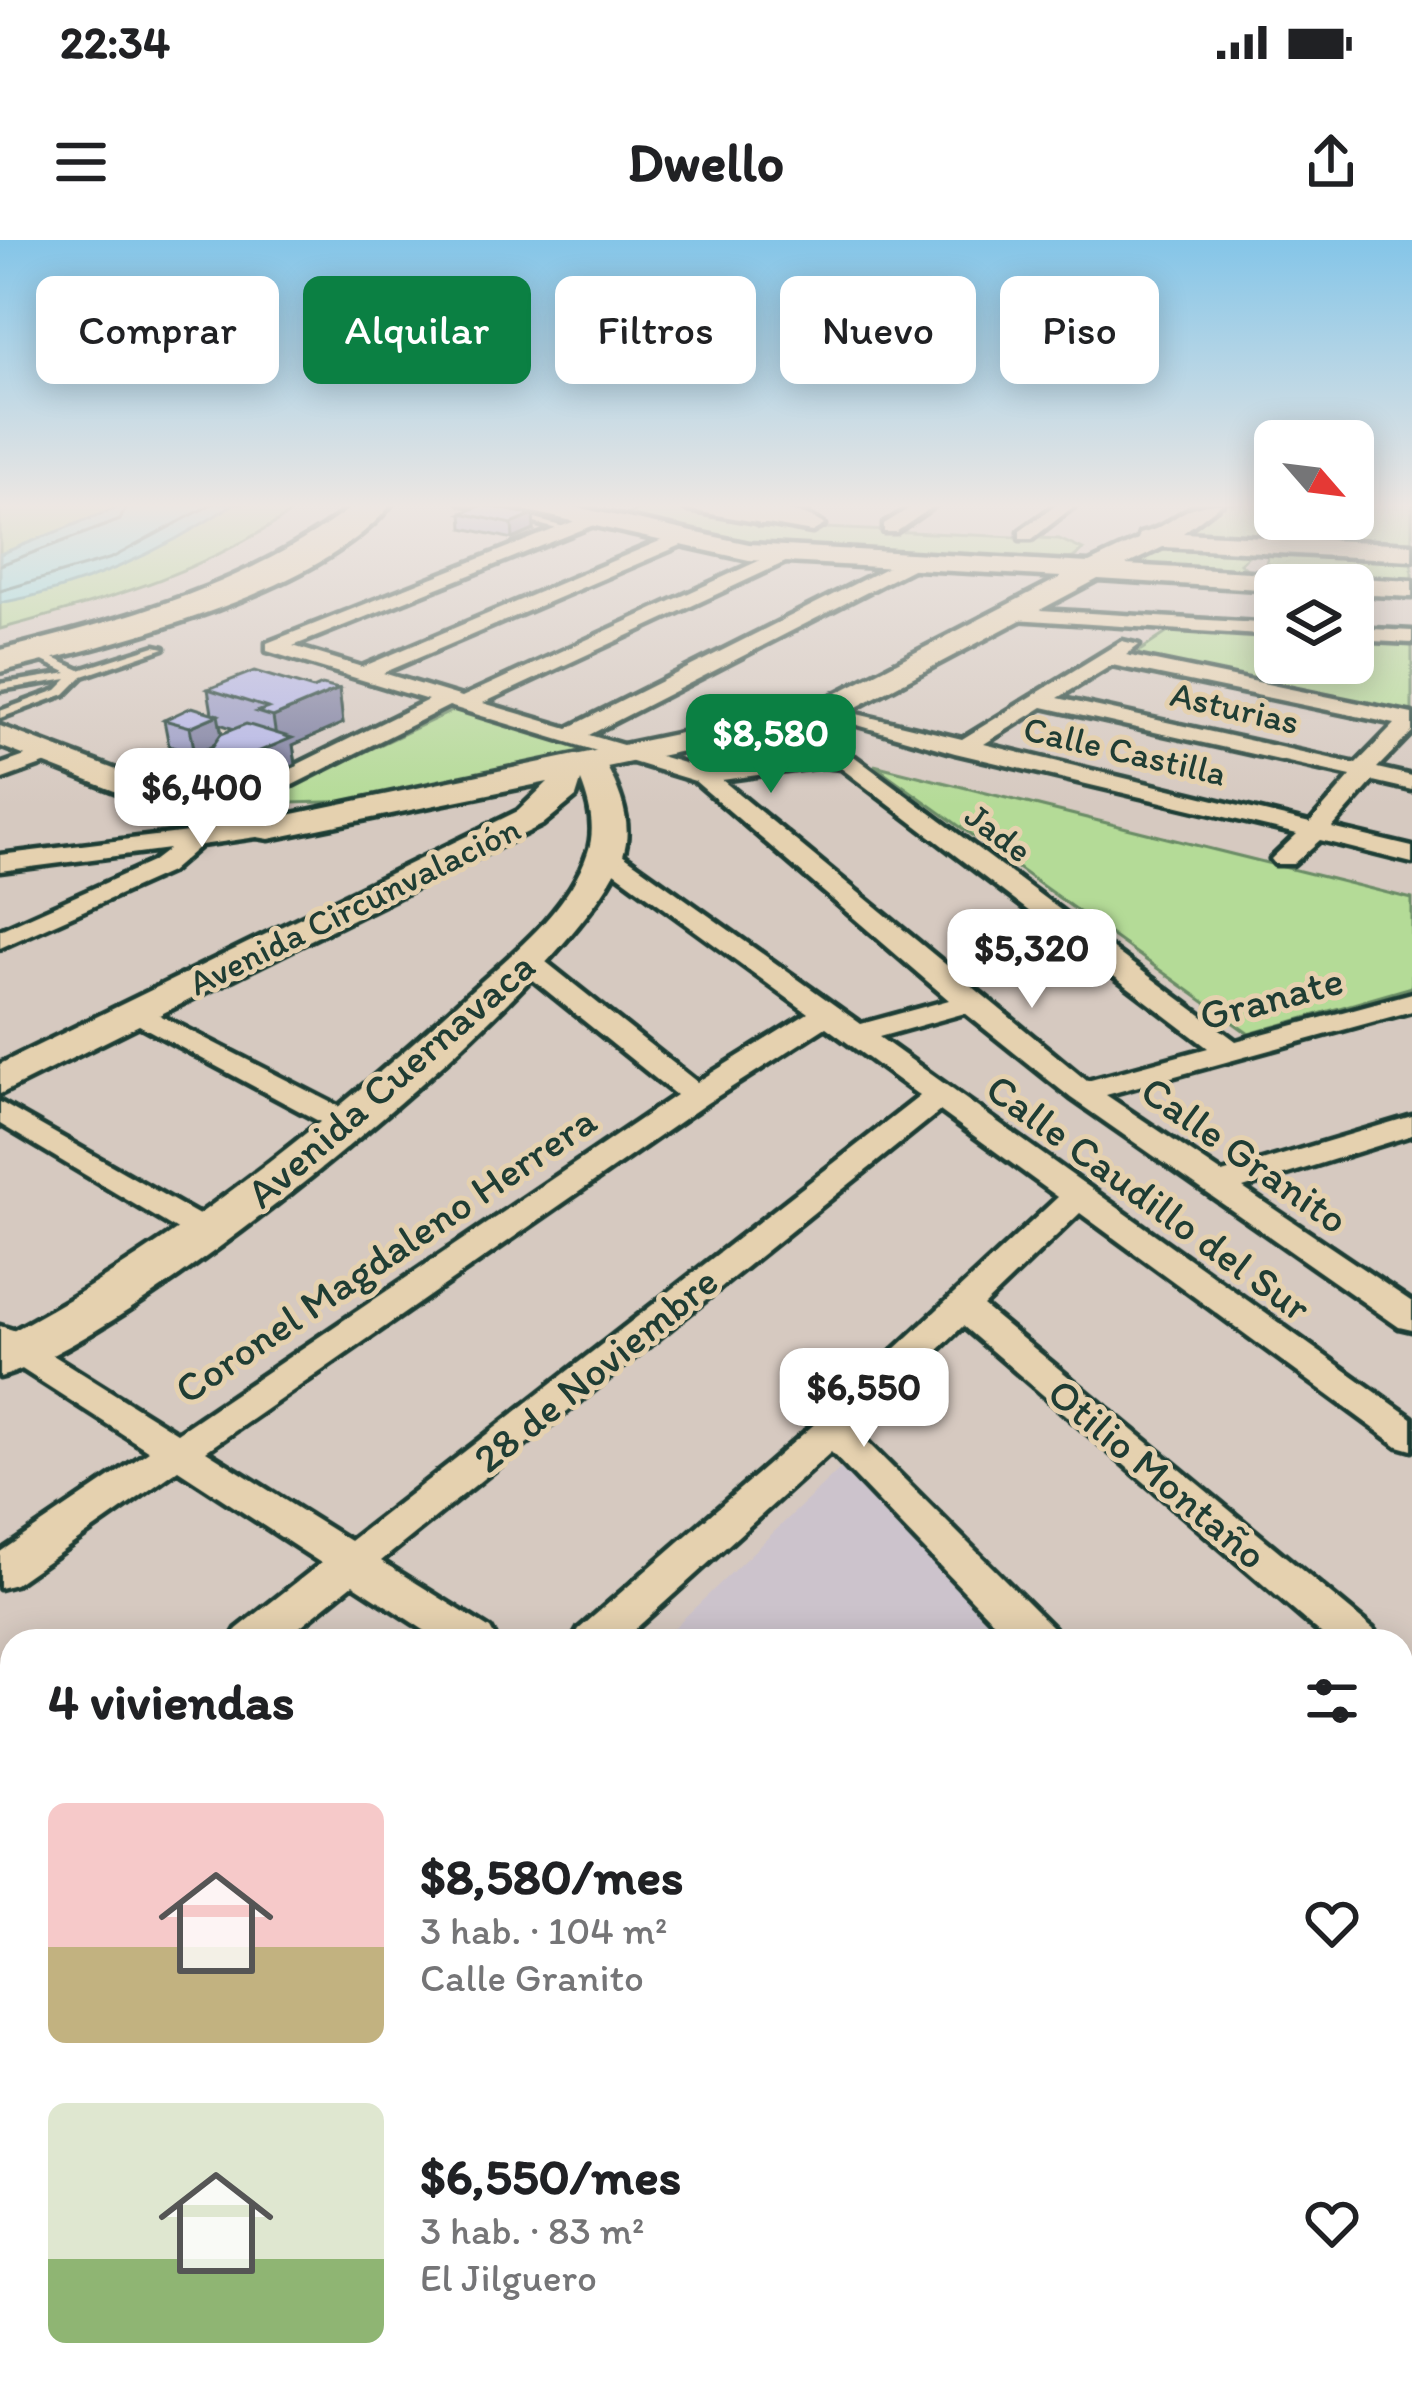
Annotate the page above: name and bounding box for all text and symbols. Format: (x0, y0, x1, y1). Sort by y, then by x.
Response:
text: 22:34 (60, 15, 170, 69)
icon: menu (48, 129, 114, 195)
icon: share (1298, 129, 1364, 195)
text: Dwello (628, 130, 784, 195)
chip: Comprar (36, 276, 279, 384)
chip: Alquilar (303, 276, 531, 384)
chip: Filtros (555, 276, 756, 384)
chip: Nuevo (780, 276, 976, 384)
chip: Piso (1000, 276, 1159, 384)
north arrow (1254, 420, 1374, 540)
map controls (1254, 420, 1374, 684)
button: layers (1254, 564, 1374, 684)
street label: Asturias (1166, 672, 1303, 743)
pin: $8,580 (673, 694, 869, 796)
street label: Calle Castilla (1020, 706, 1230, 795)
text: $8,580 (713, 709, 829, 756)
pin: $6,400 (104, 748, 300, 850)
text: $6,400 (141, 763, 263, 810)
street label: Jade (957, 793, 1041, 871)
street label: Avenida Circunvalación (181, 806, 527, 1004)
pin: $5,320 (934, 909, 1130, 1011)
text: $5,320 (974, 924, 1090, 971)
street label: Avenida Cuernavaca (236, 940, 545, 1218)
street label: Granate (1194, 954, 1349, 1041)
street label: Calle Caudillo del Sur (976, 1062, 1321, 1332)
street label: Calle Granito (1131, 1064, 1358, 1244)
street label: Coronel Magdaleno Herrera (165, 1094, 606, 1415)
street label: 28 de Noviembre (463, 1255, 728, 1484)
pin: $6,550 (766, 1348, 962, 1450)
text: $6,550 (807, 1363, 921, 1410)
street label: Otilio Montaño (1038, 1367, 1278, 1580)
icon: filters (1299, 1668, 1365, 1734)
text: 4 viviendas (48, 1671, 294, 1732)
text: $8,580/mes (420, 1846, 683, 1907)
icon: home (144, 1851, 288, 1995)
icon: heart (1299, 1890, 1365, 1956)
text: 3 hab. · 104 m² (420, 1907, 667, 1954)
text: Calle Granito (420, 1954, 644, 2001)
text: $6,550/mes (420, 2146, 681, 2207)
icon: home (144, 2151, 288, 2295)
icon: heart (1299, 2190, 1365, 2256)
text: 3 hab. · 83 m² (420, 2207, 644, 2254)
text: El Jilguero (420, 2254, 597, 2301)

